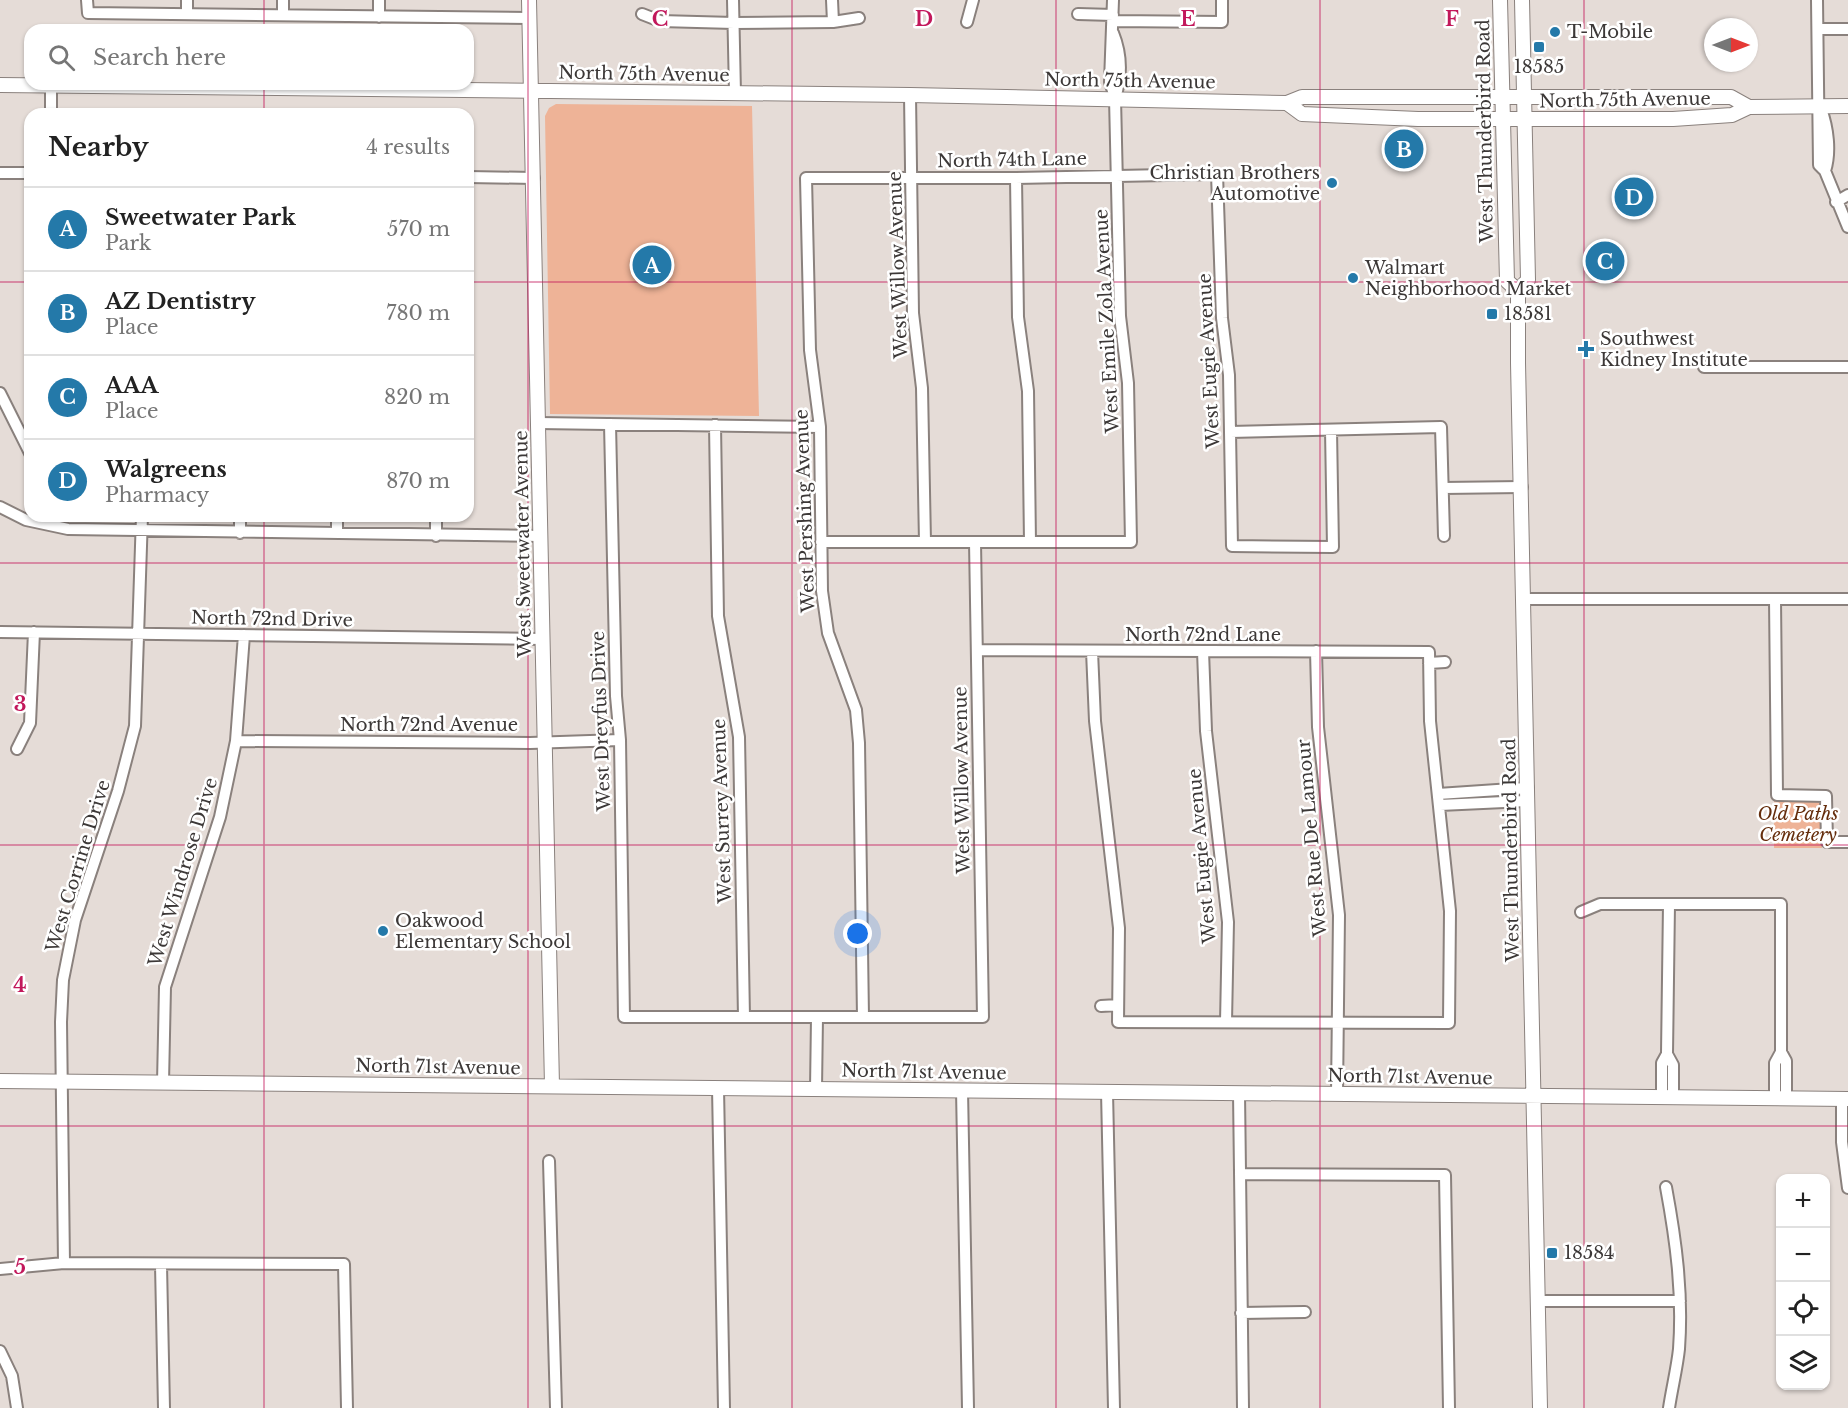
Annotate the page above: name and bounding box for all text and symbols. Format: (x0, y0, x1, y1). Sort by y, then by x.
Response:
text: C (652, 7, 668, 31)
text: D (915, 7, 933, 31)
text: E (1180, 7, 1196, 31)
text: F (1445, 7, 1459, 31)
north arrow (1704, 18, 1758, 72)
street label: West Thunderbird Road (1472, 19, 1498, 244)
place label: T-Mobile (1567, 21, 1653, 43)
search box (24, 24, 474, 90)
marker: T-Mobile (1548, 25, 1562, 39)
marker: 18585 (1532, 40, 1546, 54)
icon: search (45, 41, 78, 74)
text: Search here (93, 44, 226, 71)
place label: 18585 (1514, 56, 1564, 78)
street label: North 75th Avenue (558, 62, 730, 86)
street label: North 75th Avenue (1044, 69, 1216, 93)
street label: North 75th Avenue (1539, 88, 1711, 112)
pin: B (1384, 126, 1424, 172)
text: Nearby (48, 131, 149, 163)
text: 4 results (366, 135, 450, 159)
street label: North 74th Lane (937, 148, 1087, 172)
place label: Christian Brothers Automotive (1150, 162, 1320, 205)
street label: West Willow Avenue (884, 171, 912, 360)
pin: D (1614, 174, 1654, 220)
marker: Christian Brothers Automotive (1325, 176, 1339, 190)
text: Sweetwater Park (105, 204, 296, 231)
street label: West Emile Zola Avenue (1090, 208, 1124, 435)
text: A (59, 217, 76, 241)
text: 570 m (387, 217, 450, 241)
text: Park (105, 231, 151, 255)
pin: C (1586, 238, 1624, 284)
pin: A (632, 242, 672, 288)
place label: Walmart Neighborhood Market (1364, 257, 1572, 300)
marker: Walmart Neighborhood Market (1346, 271, 1360, 285)
street label: West Eugie Avenue (1193, 273, 1225, 450)
text: AZ Dentistry (105, 288, 255, 315)
text: B (60, 301, 75, 325)
text: 780 m (386, 301, 450, 325)
place label: 18581 (1504, 303, 1552, 325)
marker: 18581 (1485, 307, 1499, 321)
text: Place (105, 315, 159, 339)
place label: Southwest Kidney Institute (1600, 328, 1748, 371)
marker: Southwest Kidney Institute (1577, 340, 1595, 358)
text: AAA (105, 372, 158, 399)
text: C (59, 385, 76, 409)
text: 820 m (384, 385, 450, 409)
text: Place (105, 399, 159, 423)
street label: West Pershing Avenue (790, 409, 820, 614)
street label: West Sweetwater Avenue (510, 430, 536, 659)
text: Walgreens (105, 456, 227, 483)
text: D (58, 469, 77, 493)
text: 870 m (386, 469, 450, 493)
text: Pharmacy (105, 483, 209, 507)
street label: North 72nd Drive (191, 607, 353, 631)
street label: North 72nd Lane (1125, 624, 1281, 646)
street label: West Dreyfus Drive (587, 630, 615, 813)
street label: West Willow Avenue (949, 686, 975, 875)
text: 3 (14, 692, 26, 716)
street label: North 72nd Avenue (340, 714, 518, 736)
street label: West Surrey Avenue (708, 718, 736, 905)
street label: West Rue De Lamour (1292, 738, 1332, 939)
street label: West Thunderbird Road (1498, 738, 1524, 963)
street label: West Eugie Avenue (1183, 768, 1221, 945)
street label: West Windrose Drive (143, 775, 222, 970)
street label: West Corrine Drive (41, 777, 115, 956)
park label: Old Paths Cemetery (1758, 803, 1839, 846)
place label: Oakwood Elementary School (395, 910, 571, 953)
your location (843, 919, 872, 948)
marker: Oakwood Elementary School (376, 924, 390, 938)
text: 4 (13, 973, 27, 997)
street label: North 71st Avenue (355, 1055, 521, 1079)
street label: North 71st Avenue (841, 1060, 1007, 1084)
street label: North 71st Avenue (1327, 1065, 1493, 1089)
map controls (1776, 1174, 1830, 1390)
button: + (1776, 1174, 1830, 1228)
button: − (1776, 1228, 1830, 1282)
place label: 18584 (1564, 1242, 1615, 1264)
marker: 18584 (1545, 1246, 1559, 1260)
text: 5 (14, 1255, 26, 1279)
button: locate (1776, 1282, 1830, 1336)
button: layers (1776, 1336, 1830, 1390)

